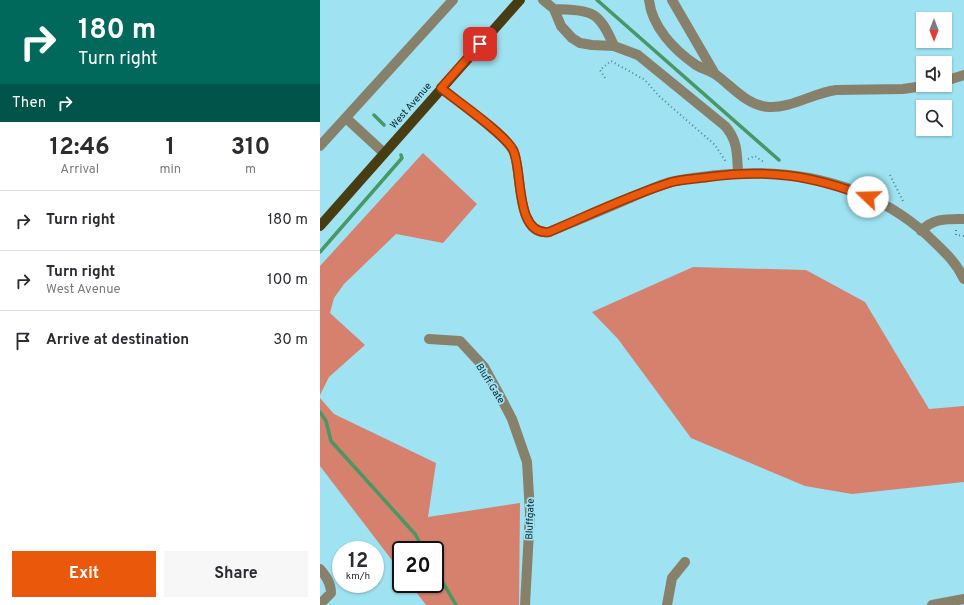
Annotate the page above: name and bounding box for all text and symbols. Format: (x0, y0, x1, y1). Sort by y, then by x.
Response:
north arrow (916, 12, 952, 48)
map controls (916, 12, 952, 136)
text: 180 m (78, 13, 156, 49)
icon: right (12, 16, 64, 68)
pin (463, 27, 497, 61)
icon: arrive (469, 33, 491, 55)
text: Turn right (78, 48, 158, 71)
button: sound (916, 56, 952, 92)
street label: West Avenue (387, 80, 435, 132)
icon: right (54, 92, 76, 114)
text: Then (12, 94, 46, 113)
button: search (916, 100, 952, 136)
text: 12:46 (50, 133, 110, 163)
text: 1 (165, 133, 175, 163)
text: 310 (231, 133, 270, 163)
text: Arrival (60, 162, 99, 178)
text: min (159, 162, 181, 178)
text: m (245, 162, 256, 178)
position arrow (847, 176, 889, 218)
icon: right (12, 210, 34, 232)
text: Turn right (46, 211, 115, 230)
text: 180 m (268, 211, 308, 230)
text: Turn right (46, 263, 115, 282)
icon: right (12, 270, 34, 292)
text: 100 m (267, 271, 308, 290)
text: West Avenue (46, 282, 120, 298)
icon: arrive (12, 330, 34, 352)
text: Arrive at destination (46, 331, 189, 350)
text: 30 m (273, 331, 308, 350)
street label: Bluff Gate (472, 361, 507, 406)
street label: Bluffgate (523, 498, 538, 540)
speed limit sign: 20 (392, 541, 444, 593)
text: 12 (348, 549, 368, 575)
button: Exit (12, 551, 156, 597)
button: Share (164, 551, 308, 597)
text: km/h (346, 570, 370, 583)

